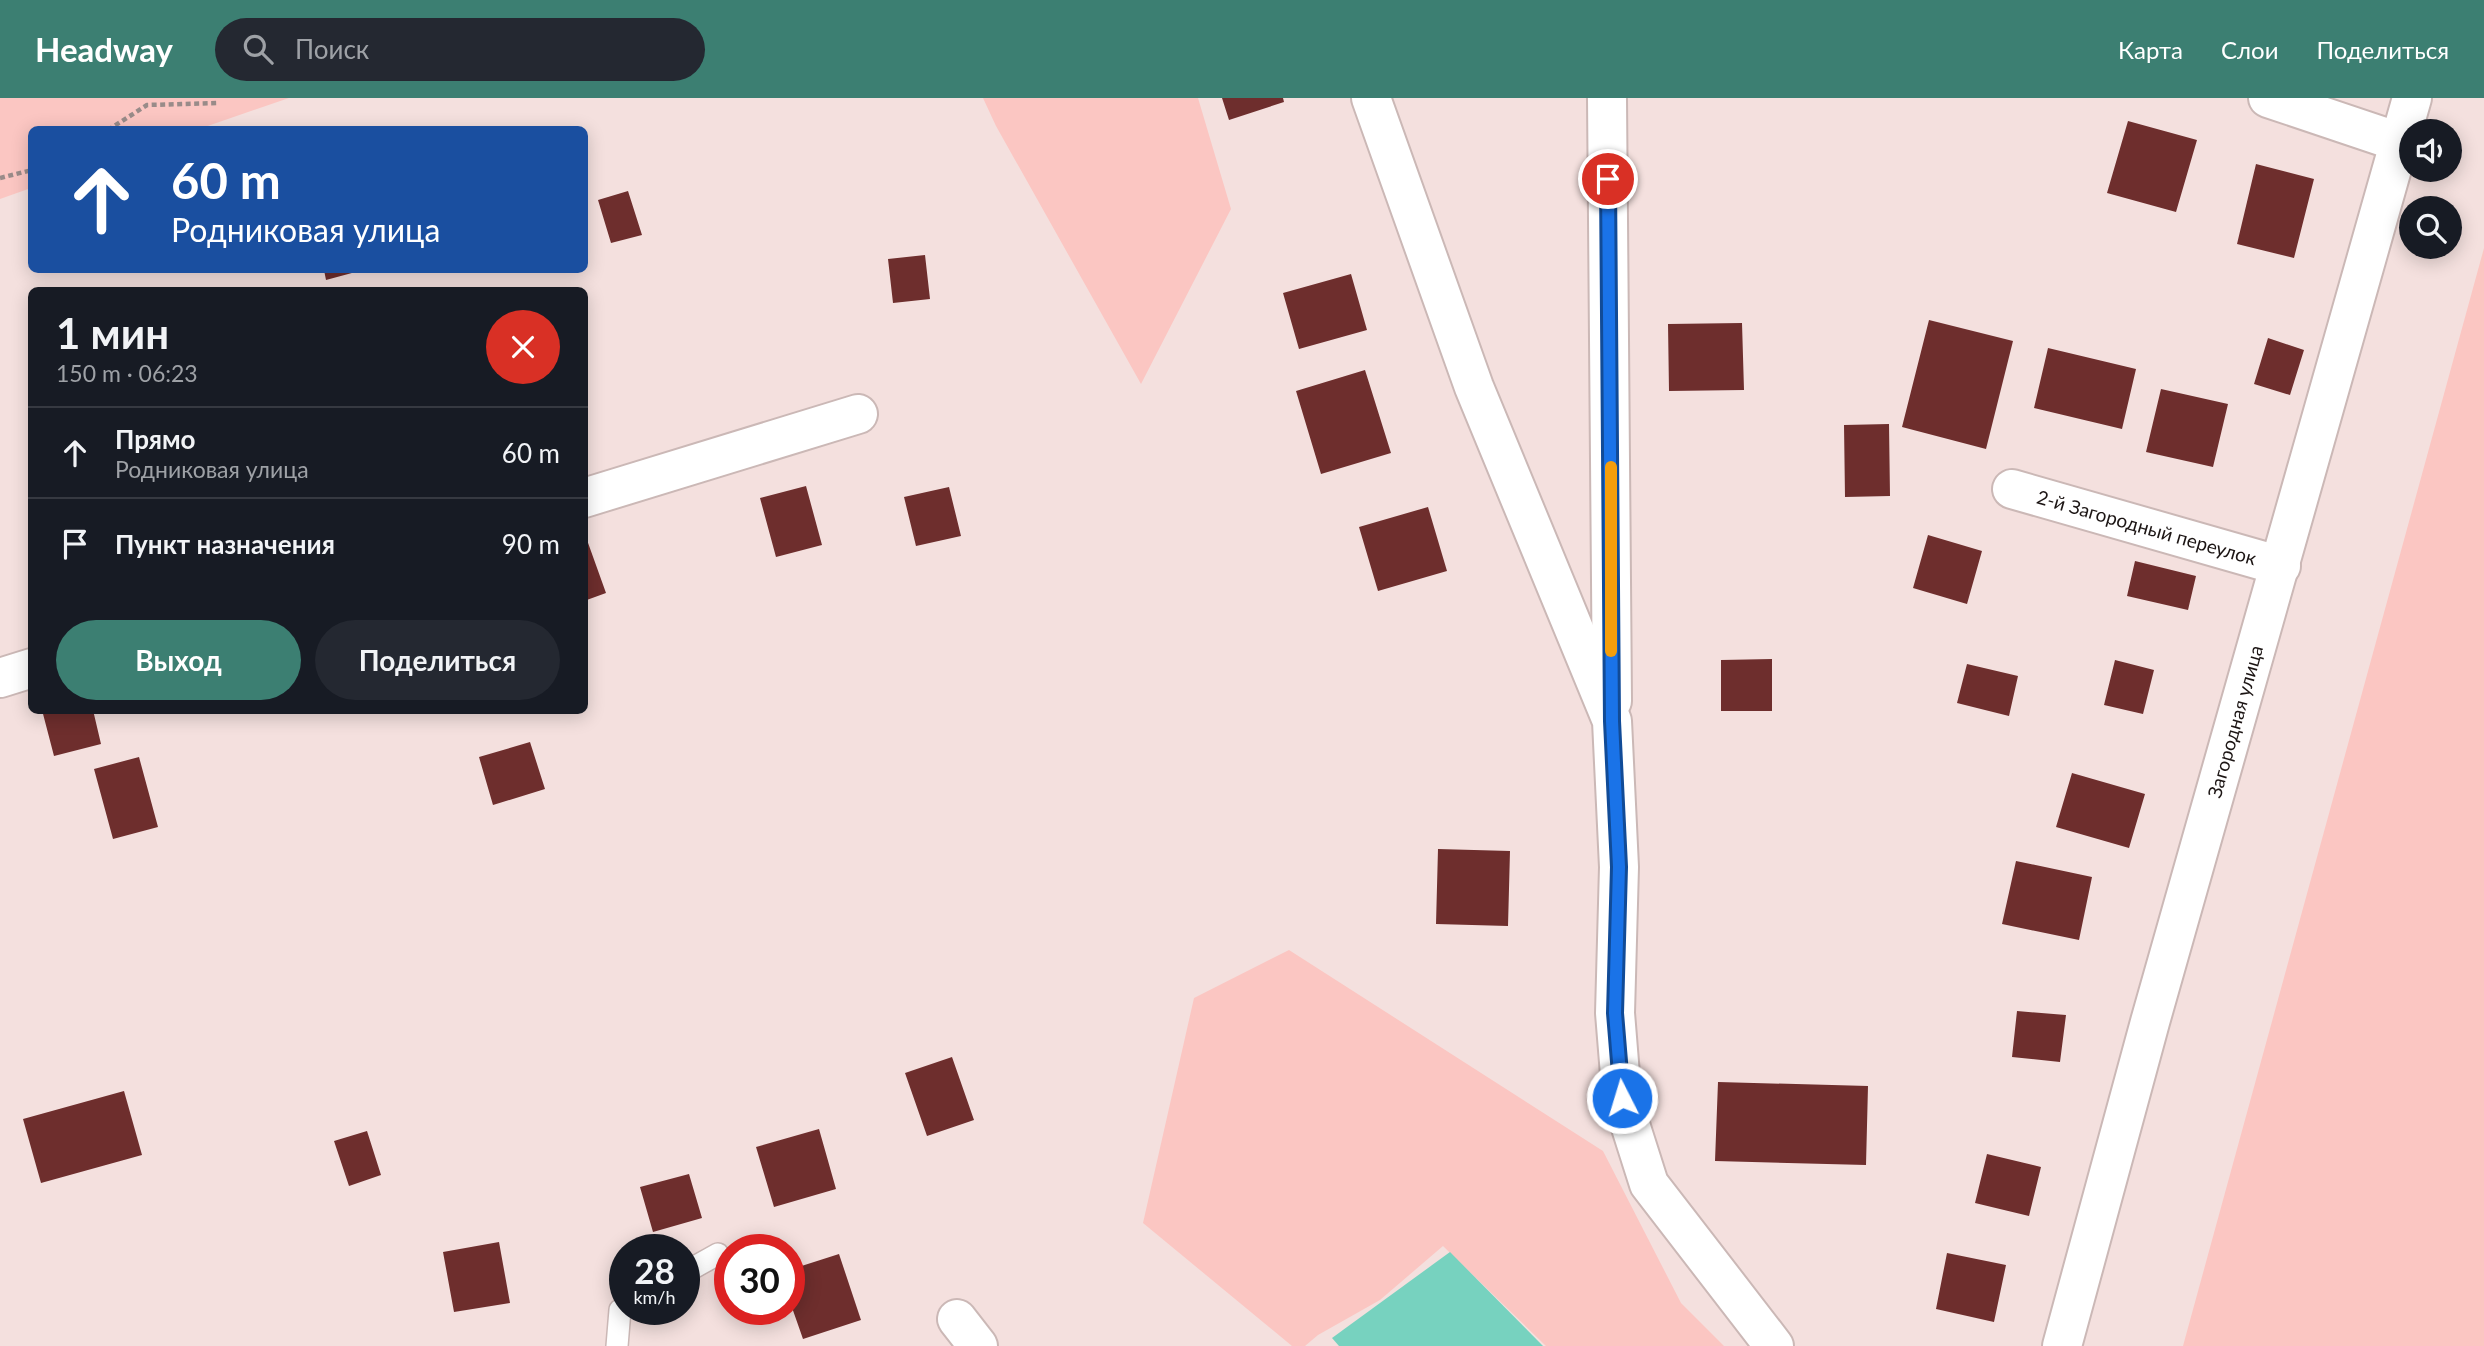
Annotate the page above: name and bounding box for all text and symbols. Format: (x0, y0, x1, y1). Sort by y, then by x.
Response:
search box (215, 18, 705, 81)
text: Headway (35, 29, 173, 69)
icon: search (239, 30, 277, 68)
text: Поиск (295, 33, 369, 65)
text: Карта (2118, 35, 2183, 64)
text: Слои (2221, 35, 2278, 64)
text: Поделиться (2316, 35, 2449, 64)
map controls (2399, 119, 2462, 259)
button: sound (2399, 119, 2462, 182)
pin (1578, 149, 1638, 209)
text: 60 m (171, 151, 281, 209)
icon: ahead (56, 154, 147, 245)
icon: arrive (1589, 160, 1627, 198)
button: search (2399, 196, 2462, 259)
text: Родниковая улица (171, 210, 440, 249)
text: 1 мин (56, 308, 169, 358)
button: close (486, 310, 560, 384)
text: 150 m · 06:23 (56, 359, 198, 387)
text: Прямо (115, 423, 196, 455)
icon: ahead (56, 434, 94, 472)
text: 60 m (502, 437, 560, 469)
text: Родниковая улица (115, 455, 309, 483)
street label: 2-й Загородный переулок (2034, 485, 2259, 569)
icon: arrive (56, 525, 94, 563)
text: Пункт назначения (115, 528, 335, 560)
text: 90 m (502, 528, 560, 560)
button: Выход (56, 620, 301, 700)
button: Поделиться (315, 620, 560, 700)
street label: Загородная улица (2202, 642, 2267, 800)
position arrow (1585, 1061, 1659, 1135)
speed limit sign: 30 (714, 1234, 805, 1325)
text: 28 (634, 1249, 675, 1291)
text: km/h (633, 1286, 676, 1308)

